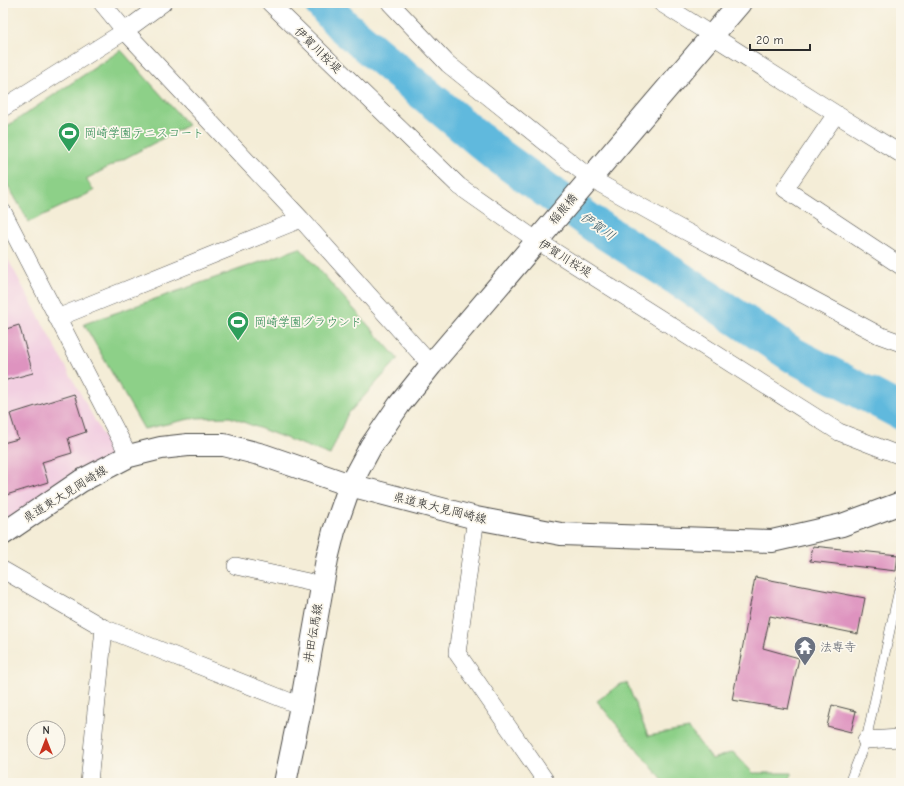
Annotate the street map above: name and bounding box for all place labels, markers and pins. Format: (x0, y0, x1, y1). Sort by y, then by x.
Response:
sports icon: 岡崎学園テニスコート (56, 120, 82, 153)
place label: 岡崎学園テニスコート (84, 126, 204, 140)
sports icon: 岡崎学園グラウンド (225, 309, 251, 342)
place label: 岡崎学園グラウンド (254, 315, 362, 329)
temple icon: 法専寺 (792, 634, 818, 667)
place label: 法専寺 (820, 640, 856, 654)

